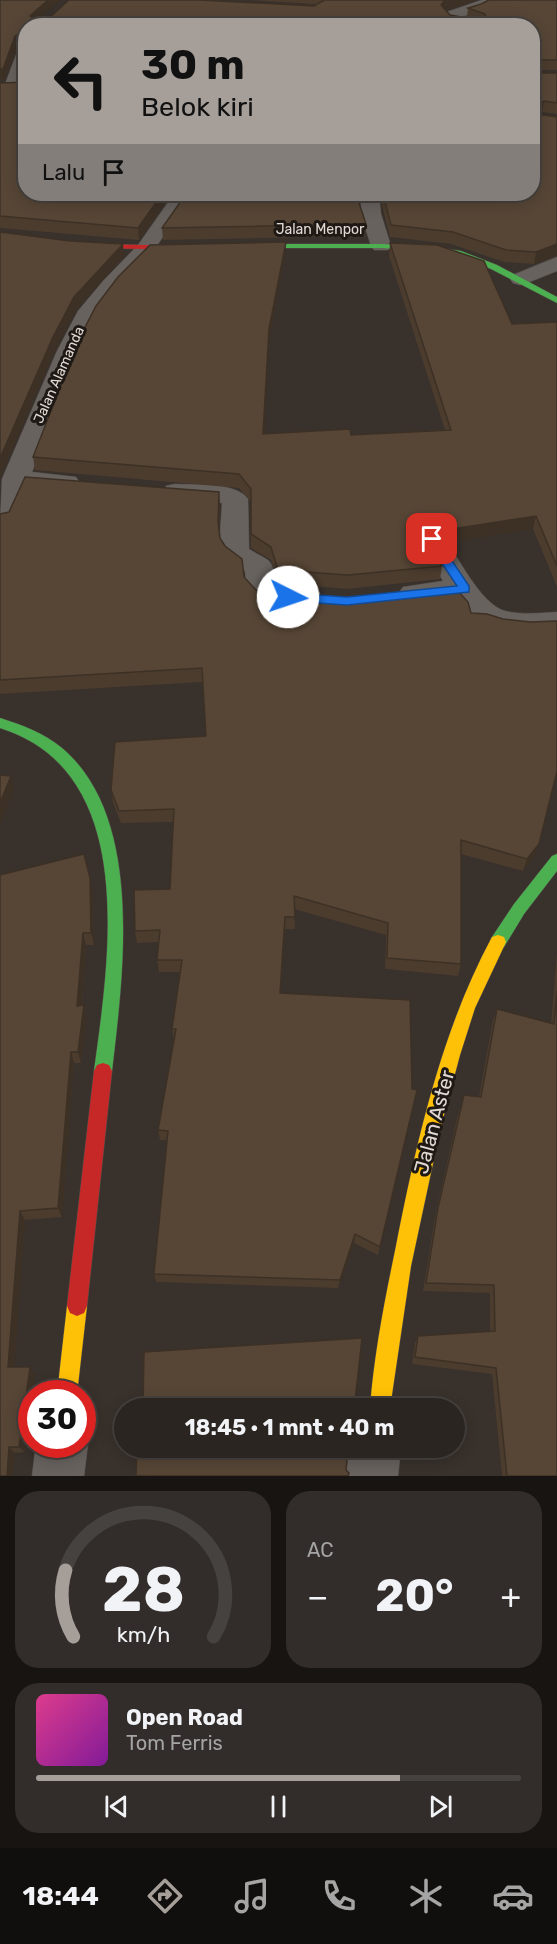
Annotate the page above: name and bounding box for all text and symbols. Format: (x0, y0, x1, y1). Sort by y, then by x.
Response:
text: 30 m (141, 40, 245, 90)
icon: left (42, 42, 120, 120)
text: Belok kiri (141, 91, 254, 123)
icon: arrive (97, 156, 130, 189)
text: Lalu (42, 159, 85, 186)
street label: Jalan Menpor (276, 221, 365, 238)
street label: Jalan Alamanda (30, 324, 88, 426)
pin (406, 513, 457, 564)
icon: arrive (415, 522, 448, 555)
position arrow (256, 565, 320, 629)
street label: Jalan Aster (409, 1067, 459, 1176)
speed limit sign: 30 (18, 1380, 96, 1458)
text: 18:45 · 1 mnt · 40 m (185, 1414, 394, 1441)
text: AC (307, 1538, 333, 1562)
text: 28 (102, 1553, 184, 1627)
text: 20° (375, 1569, 454, 1622)
text: − (307, 1577, 328, 1616)
text: + (500, 1577, 521, 1616)
text: km/h (116, 1622, 170, 1647)
text: Open Road (126, 1704, 243, 1731)
text: Tom Ferris (126, 1731, 223, 1755)
icon: previous (100, 1790, 133, 1823)
icon: pause (262, 1790, 295, 1823)
icon: next (424, 1790, 457, 1823)
icon: directions (144, 1875, 186, 1917)
icon: music (231, 1875, 273, 1917)
icon: phone (318, 1875, 360, 1917)
icon: climate (405, 1875, 447, 1917)
icon: car (492, 1875, 534, 1917)
text: 18:44 (23, 1880, 99, 1912)

